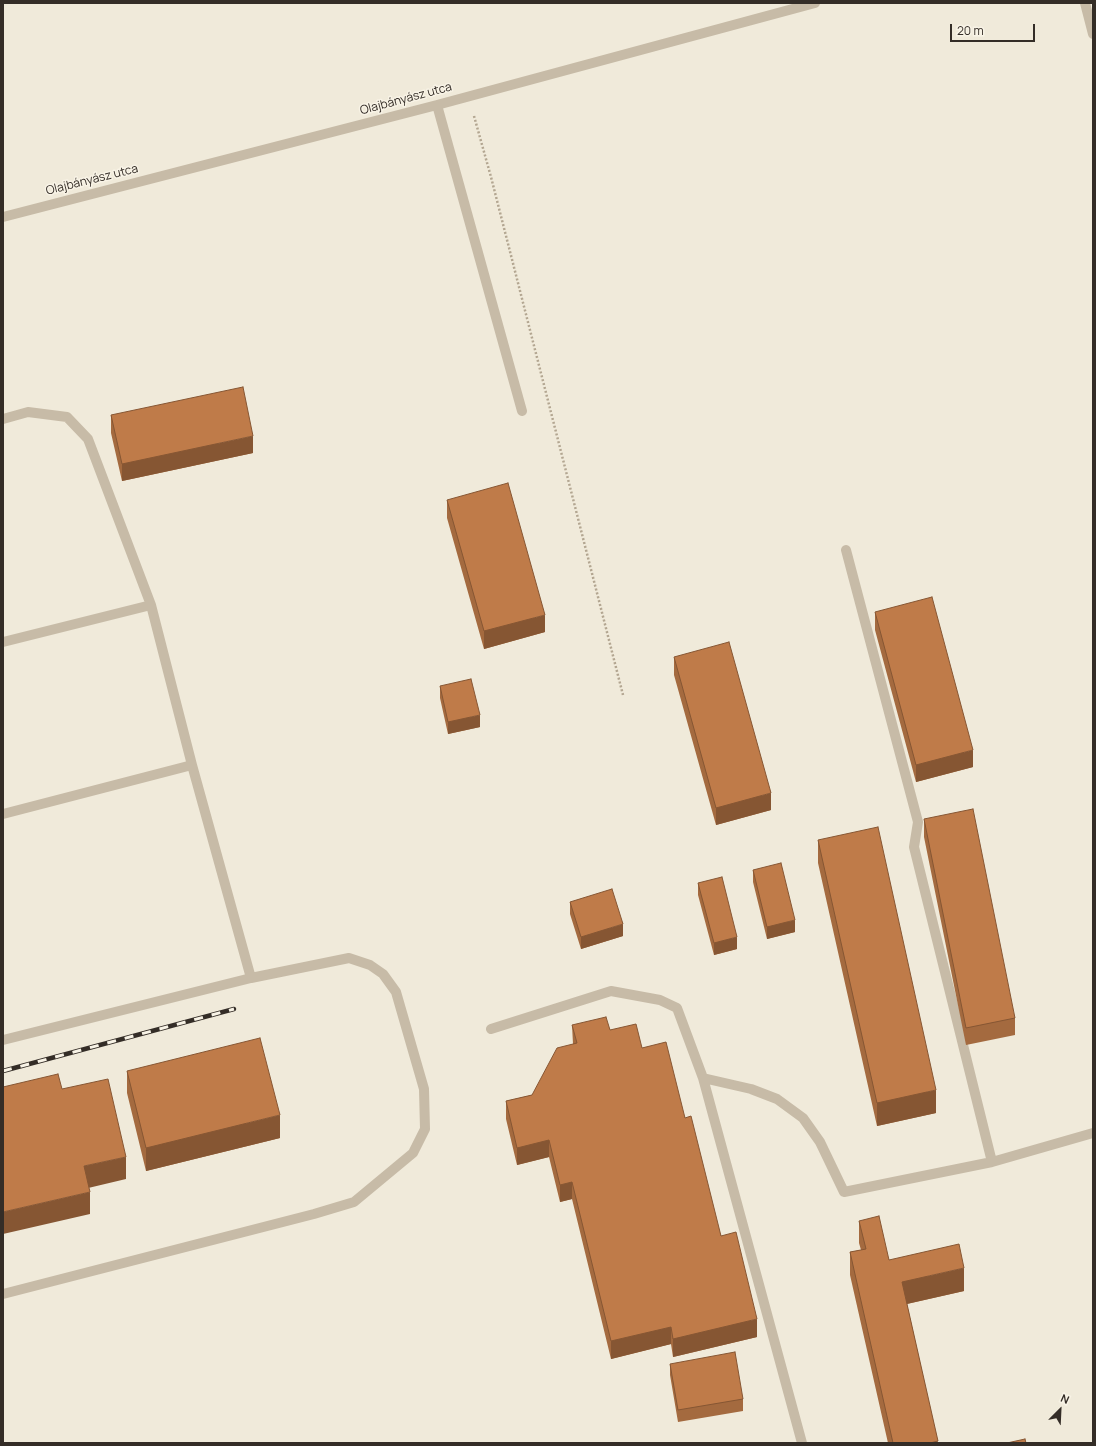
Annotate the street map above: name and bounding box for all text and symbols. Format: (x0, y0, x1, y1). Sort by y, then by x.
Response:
scale bar (952, 16, 1037, 42)
text: 20 m (957, 22, 984, 39)
street label: Olajbányász utca (358, 80, 454, 118)
street label: Olajbányász utca (44, 162, 140, 198)
north arrow (1040, 1390, 1080, 1430)
text: N (1058, 1390, 1072, 1407)

